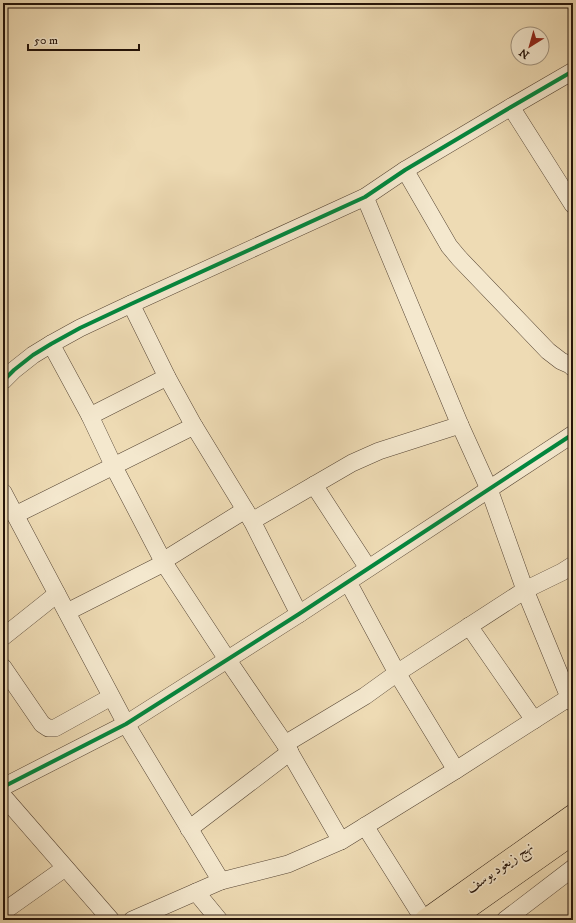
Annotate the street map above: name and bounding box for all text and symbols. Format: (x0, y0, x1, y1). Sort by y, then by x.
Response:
scale bar (28, 26, 139, 52)
north arrow (510, 26, 550, 66)
text: 50 m (34, 33, 58, 48)
text: N (517, 45, 532, 61)
street label: نهج زيغود يوسف (462, 838, 538, 900)

